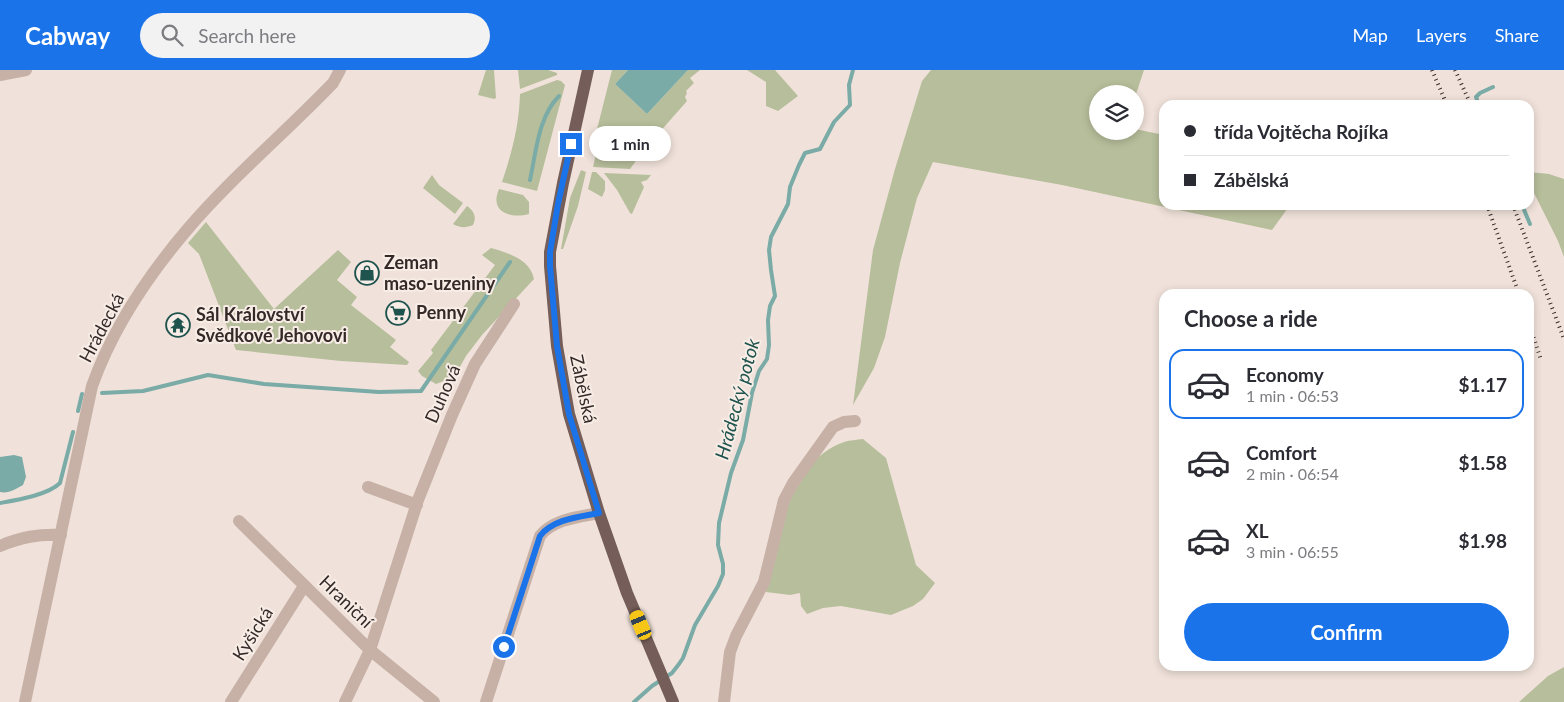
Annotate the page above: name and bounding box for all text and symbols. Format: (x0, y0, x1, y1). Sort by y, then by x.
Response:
search box (140, 13, 490, 58)
text: Cabway (25, 21, 110, 50)
icon: search (158, 21, 186, 49)
text: Search here (198, 24, 296, 47)
text: Map (1352, 24, 1388, 46)
text: Layers (1416, 24, 1467, 46)
text: Share (1495, 24, 1539, 46)
map controls (1089, 85, 1144, 140)
button: layers (1089, 85, 1144, 140)
text: třída Vojtěcha Rojíka (1214, 120, 1388, 143)
callout: 1 min (588, 126, 671, 162)
route end (560, 133, 582, 155)
text: 1 min (610, 134, 650, 153)
text: Zábělská (1214, 168, 1289, 191)
place label: Zeman maso-uzeniny (384, 251, 496, 294)
shop icon: Zeman maso-uzeniny (354, 260, 380, 286)
street label: Hrádecká (74, 289, 128, 366)
supermarket icon: Penny (385, 300, 411, 326)
place label: Penny (416, 301, 466, 323)
place label: Sál Království Svědkové Jehovovi (196, 303, 347, 346)
text: Choose a ride (1184, 305, 1318, 332)
temple icon: Sál Království Svědkové Jehovovi (165, 312, 191, 338)
water label: Hrádecký potok (709, 335, 764, 462)
street label: Zábělská (566, 353, 602, 425)
street label: Duhová (420, 361, 465, 426)
icon: car (1186, 362, 1231, 407)
text: Economy (1246, 363, 1324, 386)
text: $1.17 (1458, 373, 1507, 396)
text: 1 min · 06:53 (1246, 386, 1339, 405)
icon: car (1186, 440, 1231, 485)
text: Comfort (1246, 441, 1317, 464)
text: $1.58 (1458, 451, 1507, 474)
text: 2 min · 06:54 (1246, 464, 1339, 483)
icon: car (1186, 518, 1231, 563)
text: XL (1246, 519, 1269, 542)
text: $1.98 (1458, 529, 1507, 552)
text: 3 min · 06:55 (1246, 542, 1339, 561)
street label: Hraniční (315, 570, 379, 633)
street label: Kyšická (227, 603, 277, 664)
button: Confirm (1184, 603, 1509, 661)
car (628, 608, 653, 642)
route start (493, 636, 515, 658)

